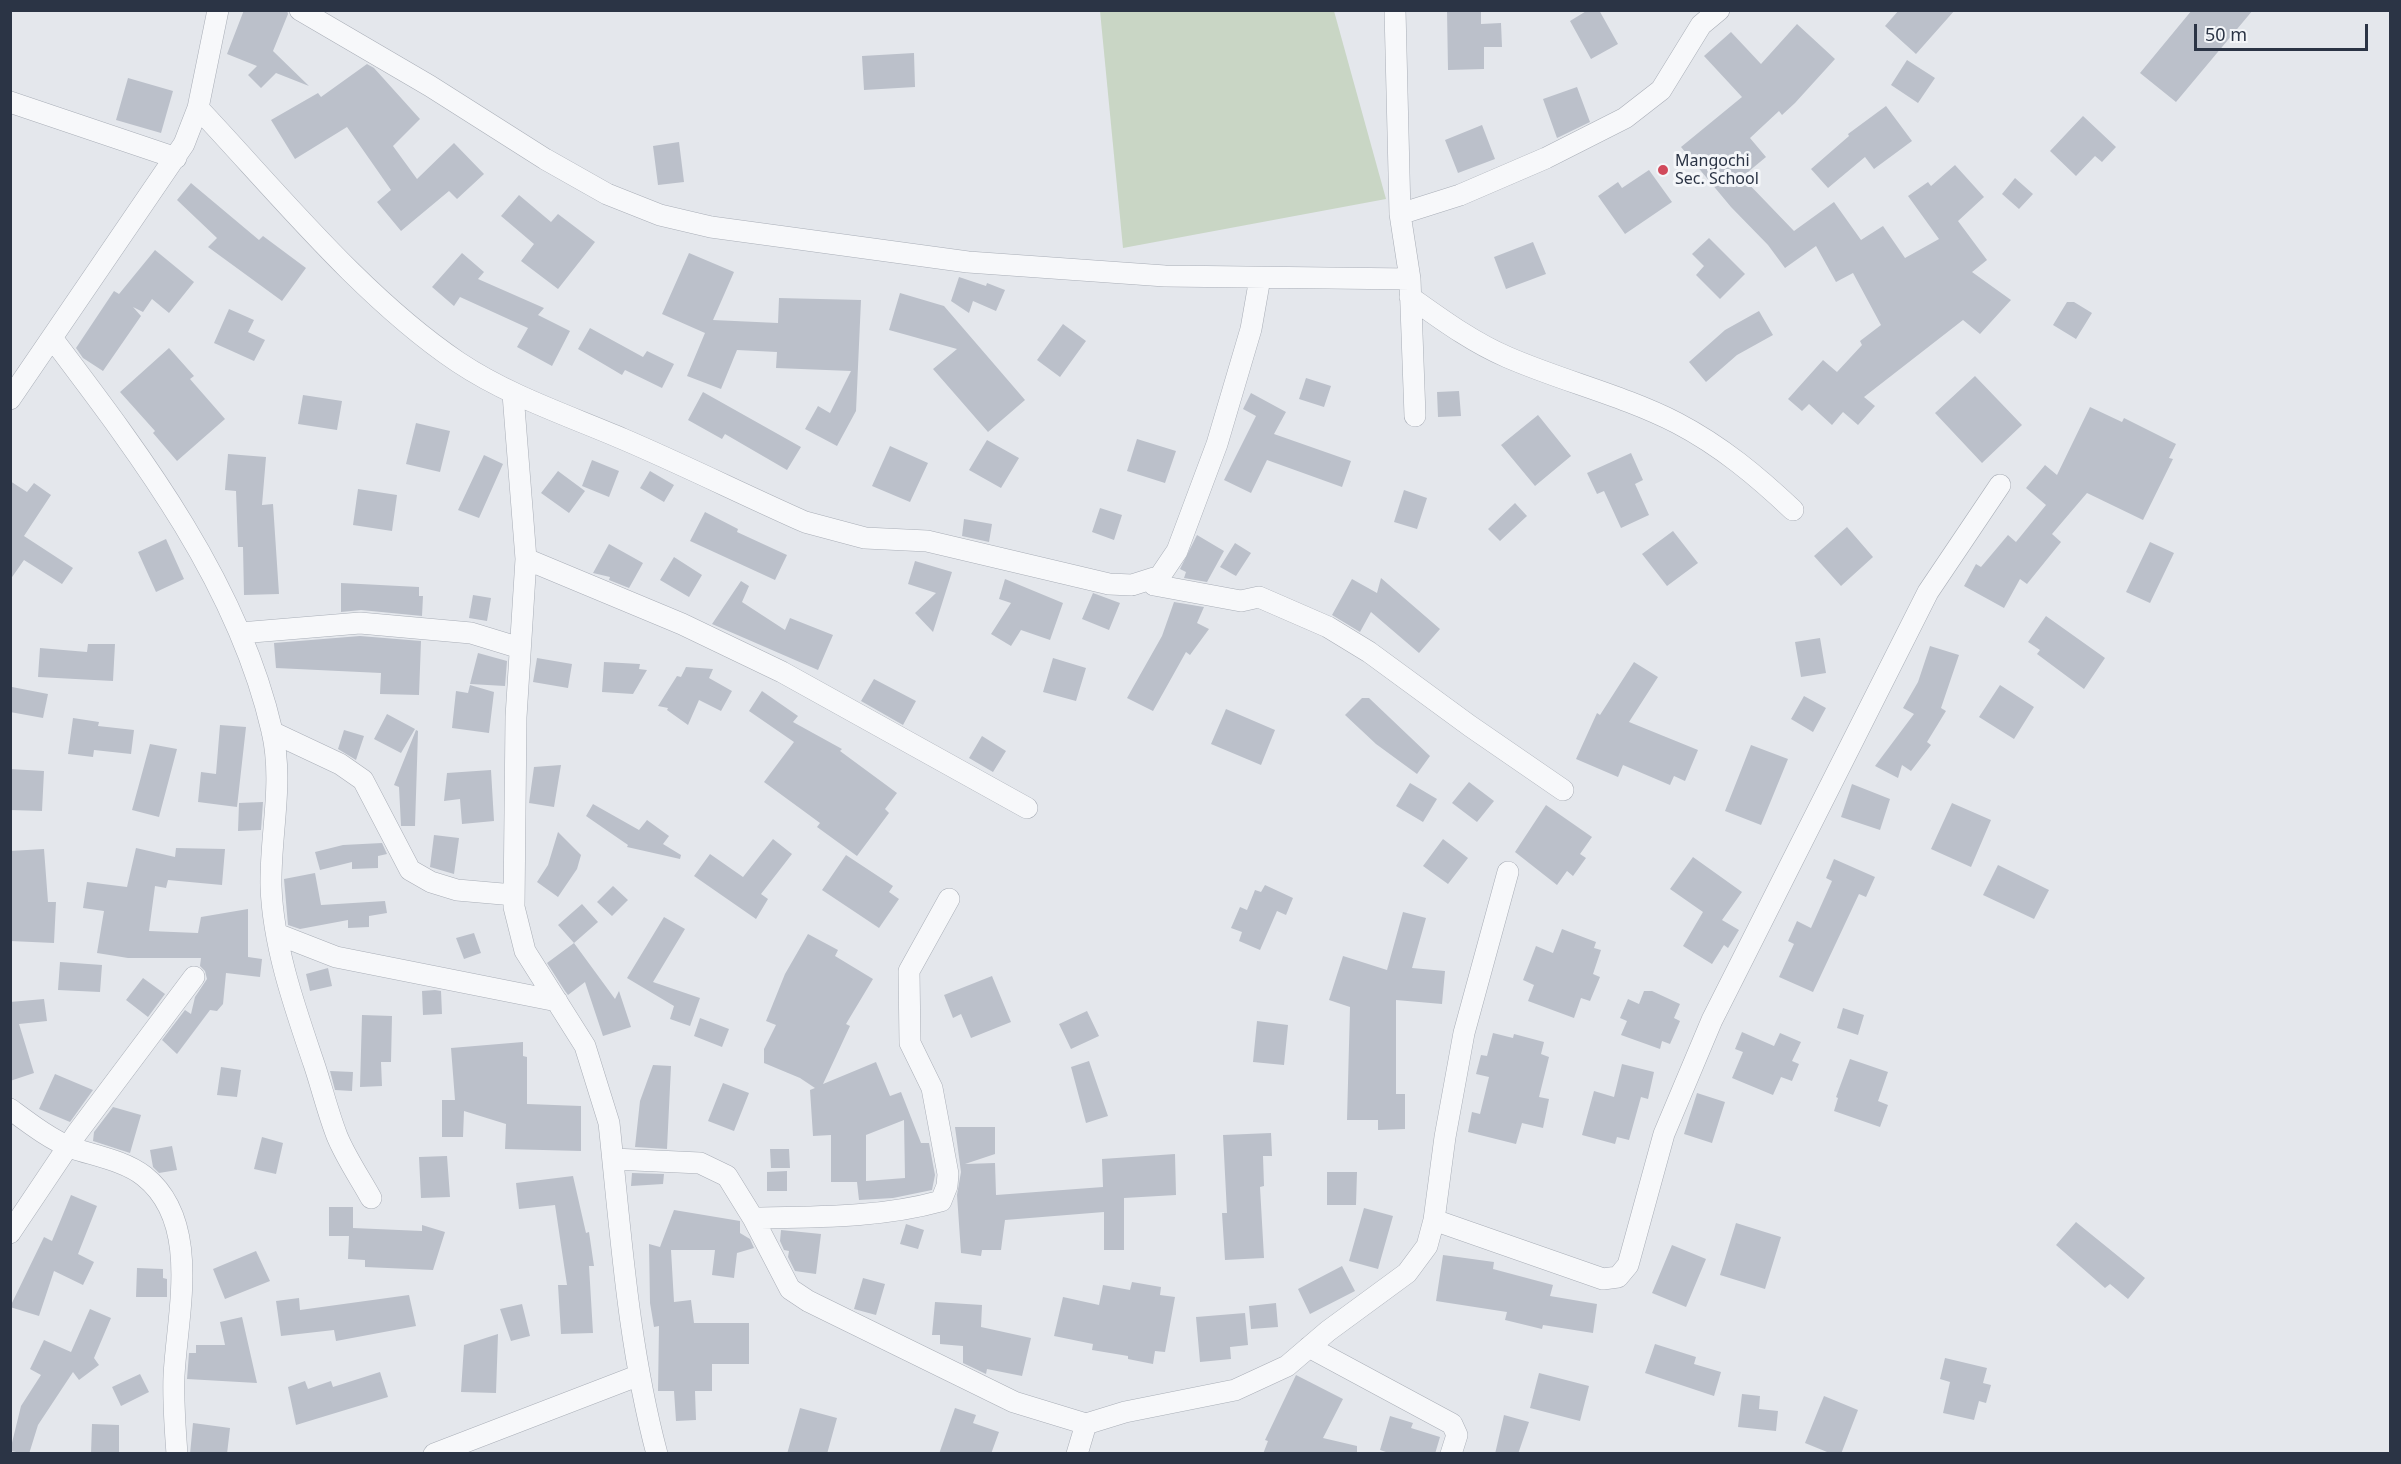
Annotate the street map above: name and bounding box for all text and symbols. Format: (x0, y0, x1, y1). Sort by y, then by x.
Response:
scale bar (2197, 12, 2371, 50)
text: 50 m (2205, 22, 2247, 46)
place label: Mangochi Sec. School (1675, 151, 1759, 189)
marker: Mangochi Sec. School (1656, 163, 1670, 177)

